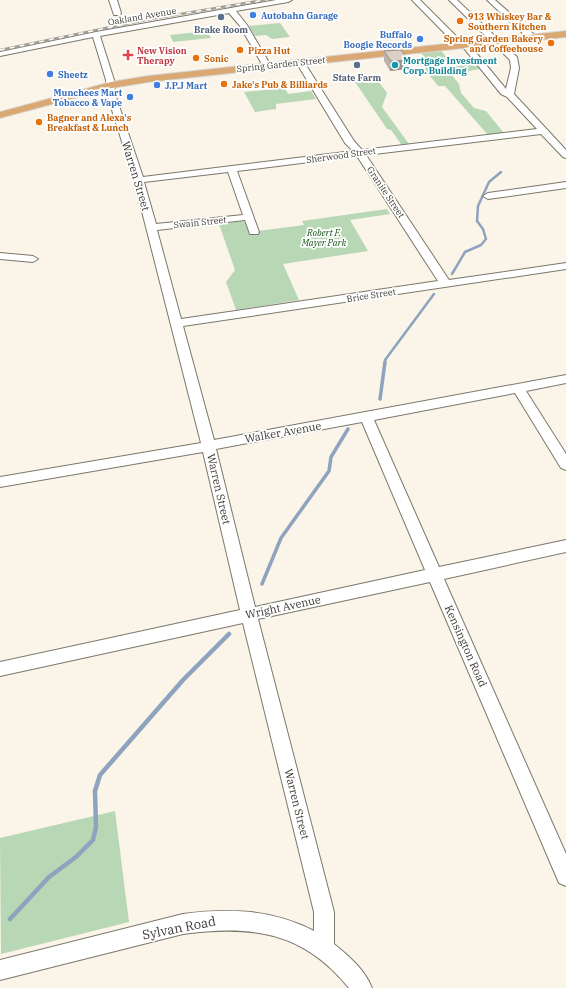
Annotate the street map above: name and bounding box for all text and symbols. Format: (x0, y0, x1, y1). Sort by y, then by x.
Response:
street label: Oakland Avenue (107, 5, 177, 27)
marker: Autobahn Garage (248, 10, 258, 20)
place label: Autobahn Garage (261, 10, 338, 21)
place label: 913 Whiskey Bar & Southern Kitchen (468, 11, 552, 32)
marker: Brake Room (216, 12, 226, 22)
marker: 913 Whiskey Bar & Southern Kitchen (455, 16, 465, 26)
place label: Brake Room (194, 24, 248, 35)
place label: Buffalo Boogie Records (343, 29, 412, 50)
place label: Spring Garden Bakery and Coffeehouse (444, 33, 544, 54)
marker: Buffalo Boogie Records (415, 34, 425, 44)
marker: Spring Garden Bakery and Coffeehouse (546, 38, 556, 48)
place label: New Vision Therapy (137, 45, 187, 66)
marker: Pizza Hut (235, 45, 245, 55)
place label: Pizza Hut (248, 45, 291, 56)
marker: New Vision Therapy (122, 49, 134, 61)
marker: Sonic (191, 53, 201, 63)
place label: Sonic (204, 53, 229, 64)
street label: Spring Garden Street (236, 54, 326, 74)
place label: Mortgage Investment Corp. Building (403, 55, 498, 76)
marker: State Farm (352, 60, 362, 70)
marker: Mortgage Investment Corp. Building (390, 60, 400, 70)
marker: Sheetz (45, 69, 55, 79)
place label: Sheetz (58, 69, 88, 80)
place label: State Farm (333, 72, 381, 83)
marker: Jake's Pub & Billiards (219, 79, 229, 89)
place label: Jake's Pub & Billiards (232, 79, 328, 90)
marker: J.P.J Mart (152, 80, 162, 90)
place label: J.P.J Mart (165, 80, 208, 91)
place label: Munchees Mart Tobacco & Vape (53, 87, 123, 108)
marker: Munchees Mart Tobacco & Vape (125, 92, 135, 102)
place label: Bagner and Alexa's Breakfast & Lunch (47, 112, 132, 133)
marker: Bagner and Alexa's Breakfast & Lunch (34, 117, 44, 127)
street label: Warren Street (119, 139, 153, 213)
street label: Sherwood Street (306, 145, 376, 165)
street label: Granite Street (365, 164, 407, 220)
street label: Swain Street (173, 214, 227, 230)
park label: Robert F. Mayer Park (301, 227, 347, 248)
street label: Brice Street (346, 286, 396, 304)
street label: Walker Avenue (244, 418, 322, 446)
street label: Warren Street (204, 452, 234, 526)
street label: Wright Avenue (244, 592, 322, 622)
street label: Kensington Road (442, 603, 490, 689)
street label: Warren Street (281, 767, 313, 841)
street label: Sylvan Road (141, 913, 217, 943)

